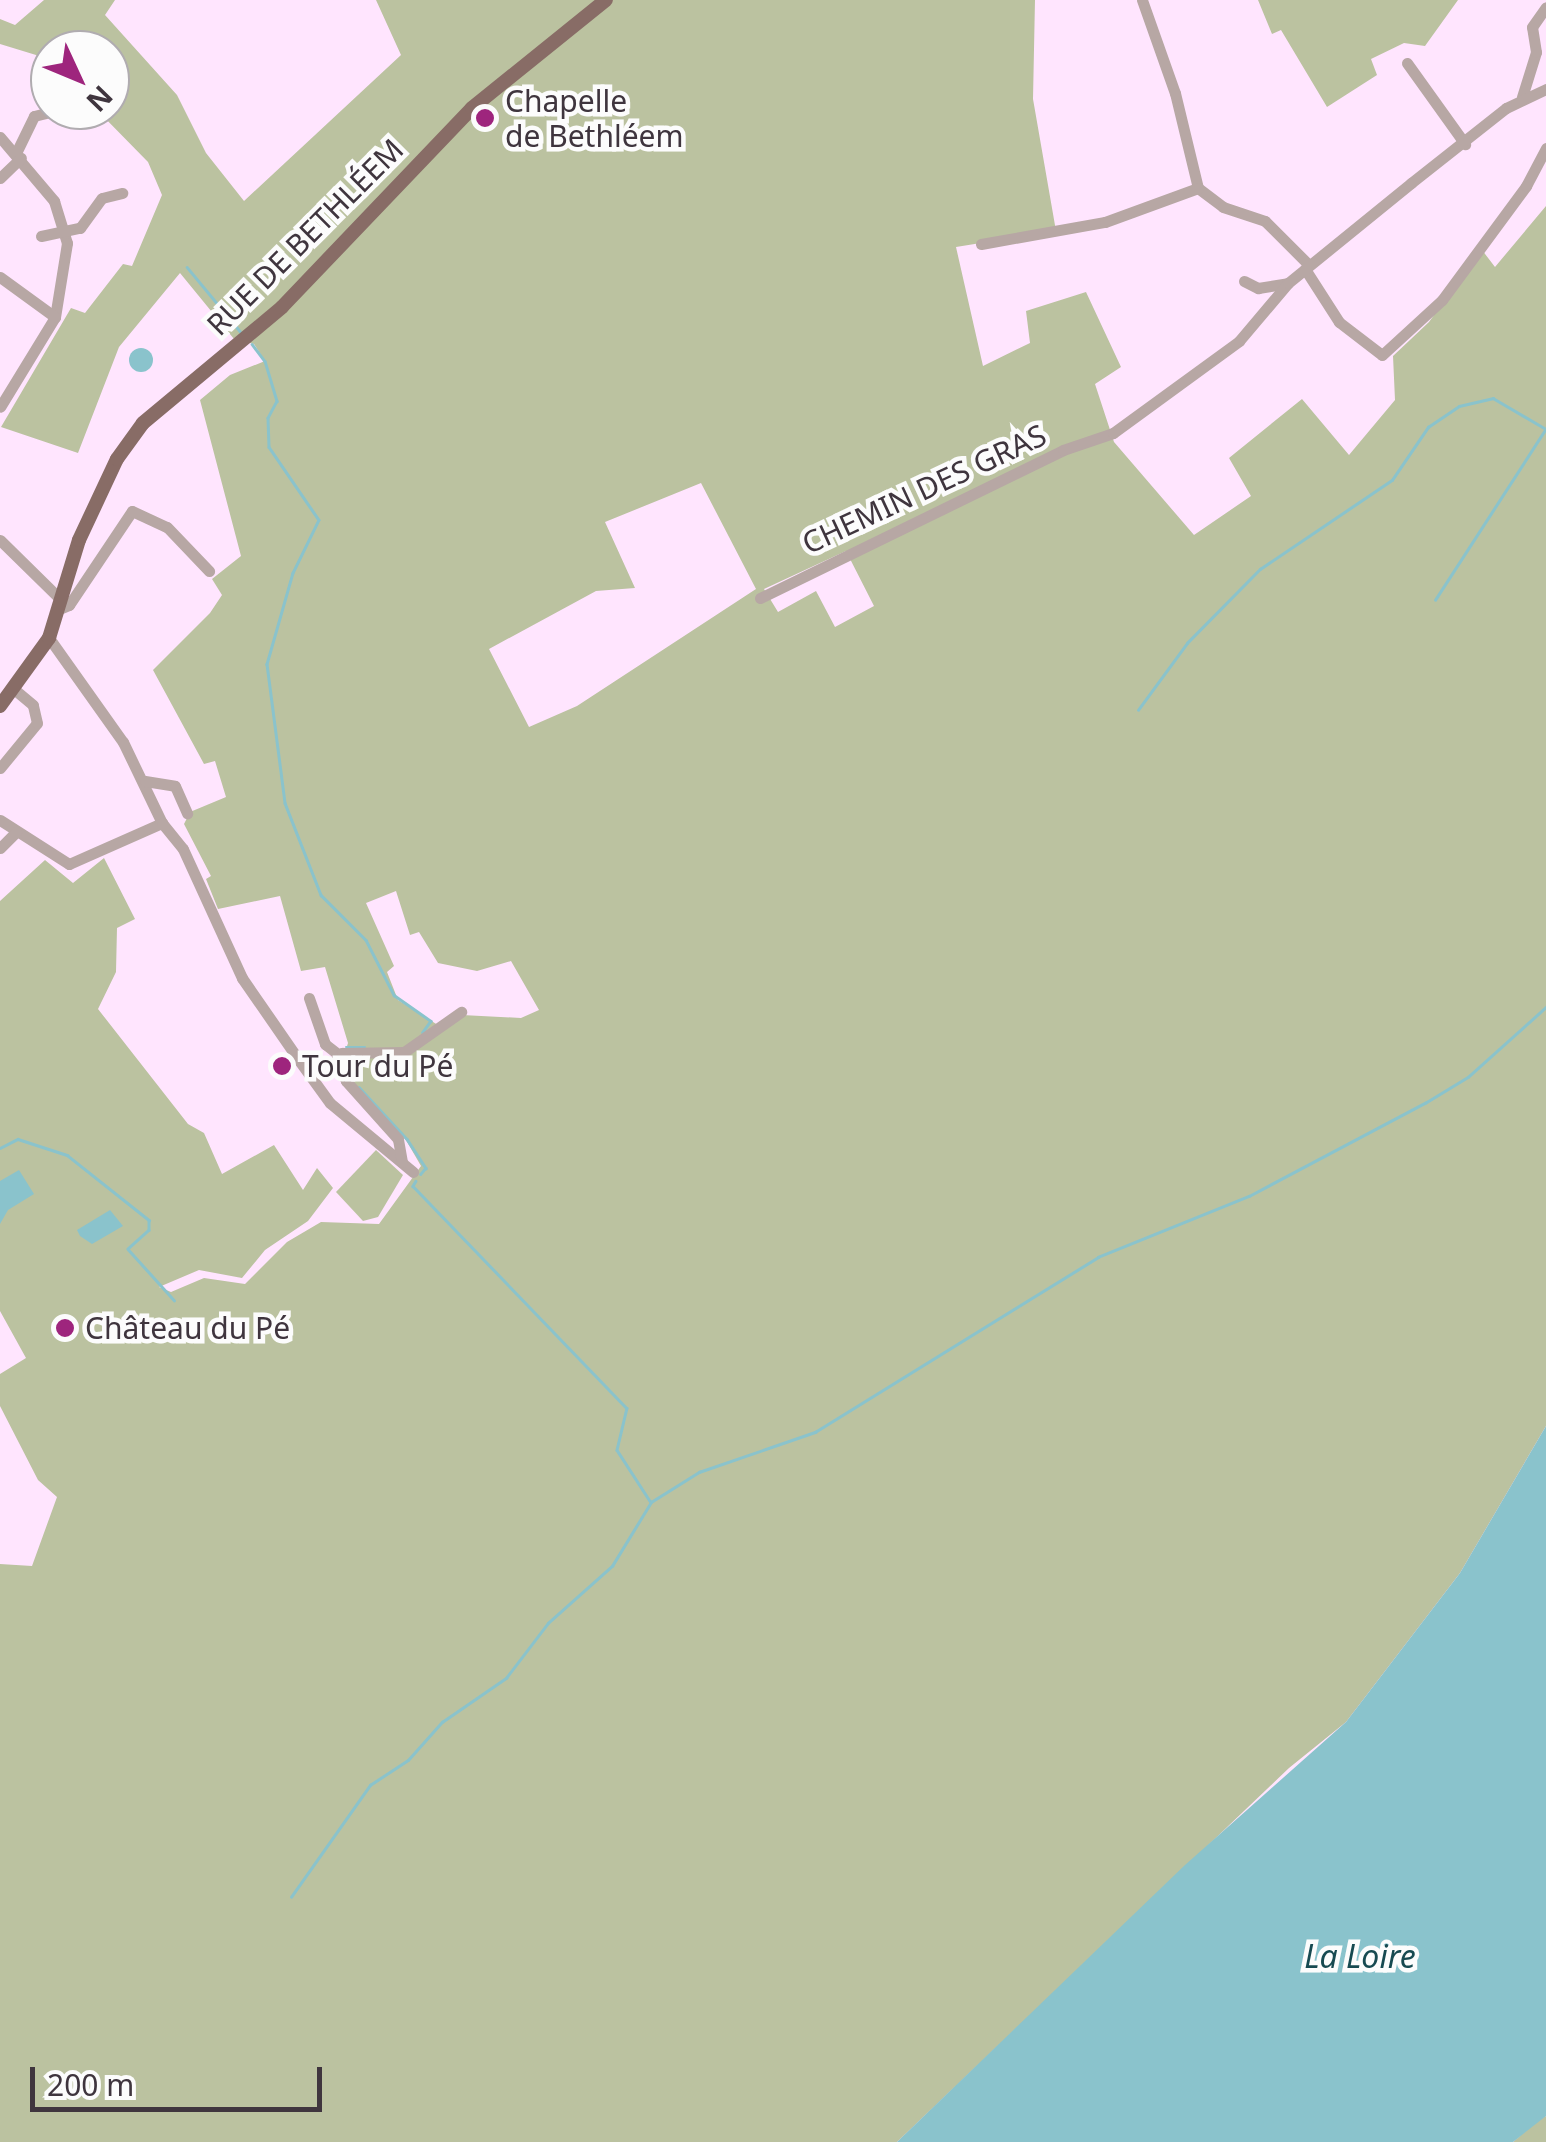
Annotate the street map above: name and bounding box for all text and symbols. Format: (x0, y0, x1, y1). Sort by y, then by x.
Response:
north arrow (30, 30, 130, 130)
text: N (79, 78, 122, 121)
place label: Chapelle de Bethléem (505, 83, 684, 154)
marker: Chapelle de Bethléem (474, 107, 496, 129)
street label: RUE DE BETHLÉEM (199, 131, 411, 343)
street label: CHEMIN DES GRAS (796, 417, 1052, 561)
place label: Tour du Pé (302, 1048, 453, 1084)
marker: Tour du Pé (271, 1055, 293, 1077)
place label: Château du Pé (85, 1310, 290, 1346)
marker: Château du Pé (54, 1317, 76, 1339)
water label: La Loire (1304, 1937, 1416, 1975)
scale bar (35, 2047, 328, 2109)
text: 200 m (47, 2064, 134, 2105)

